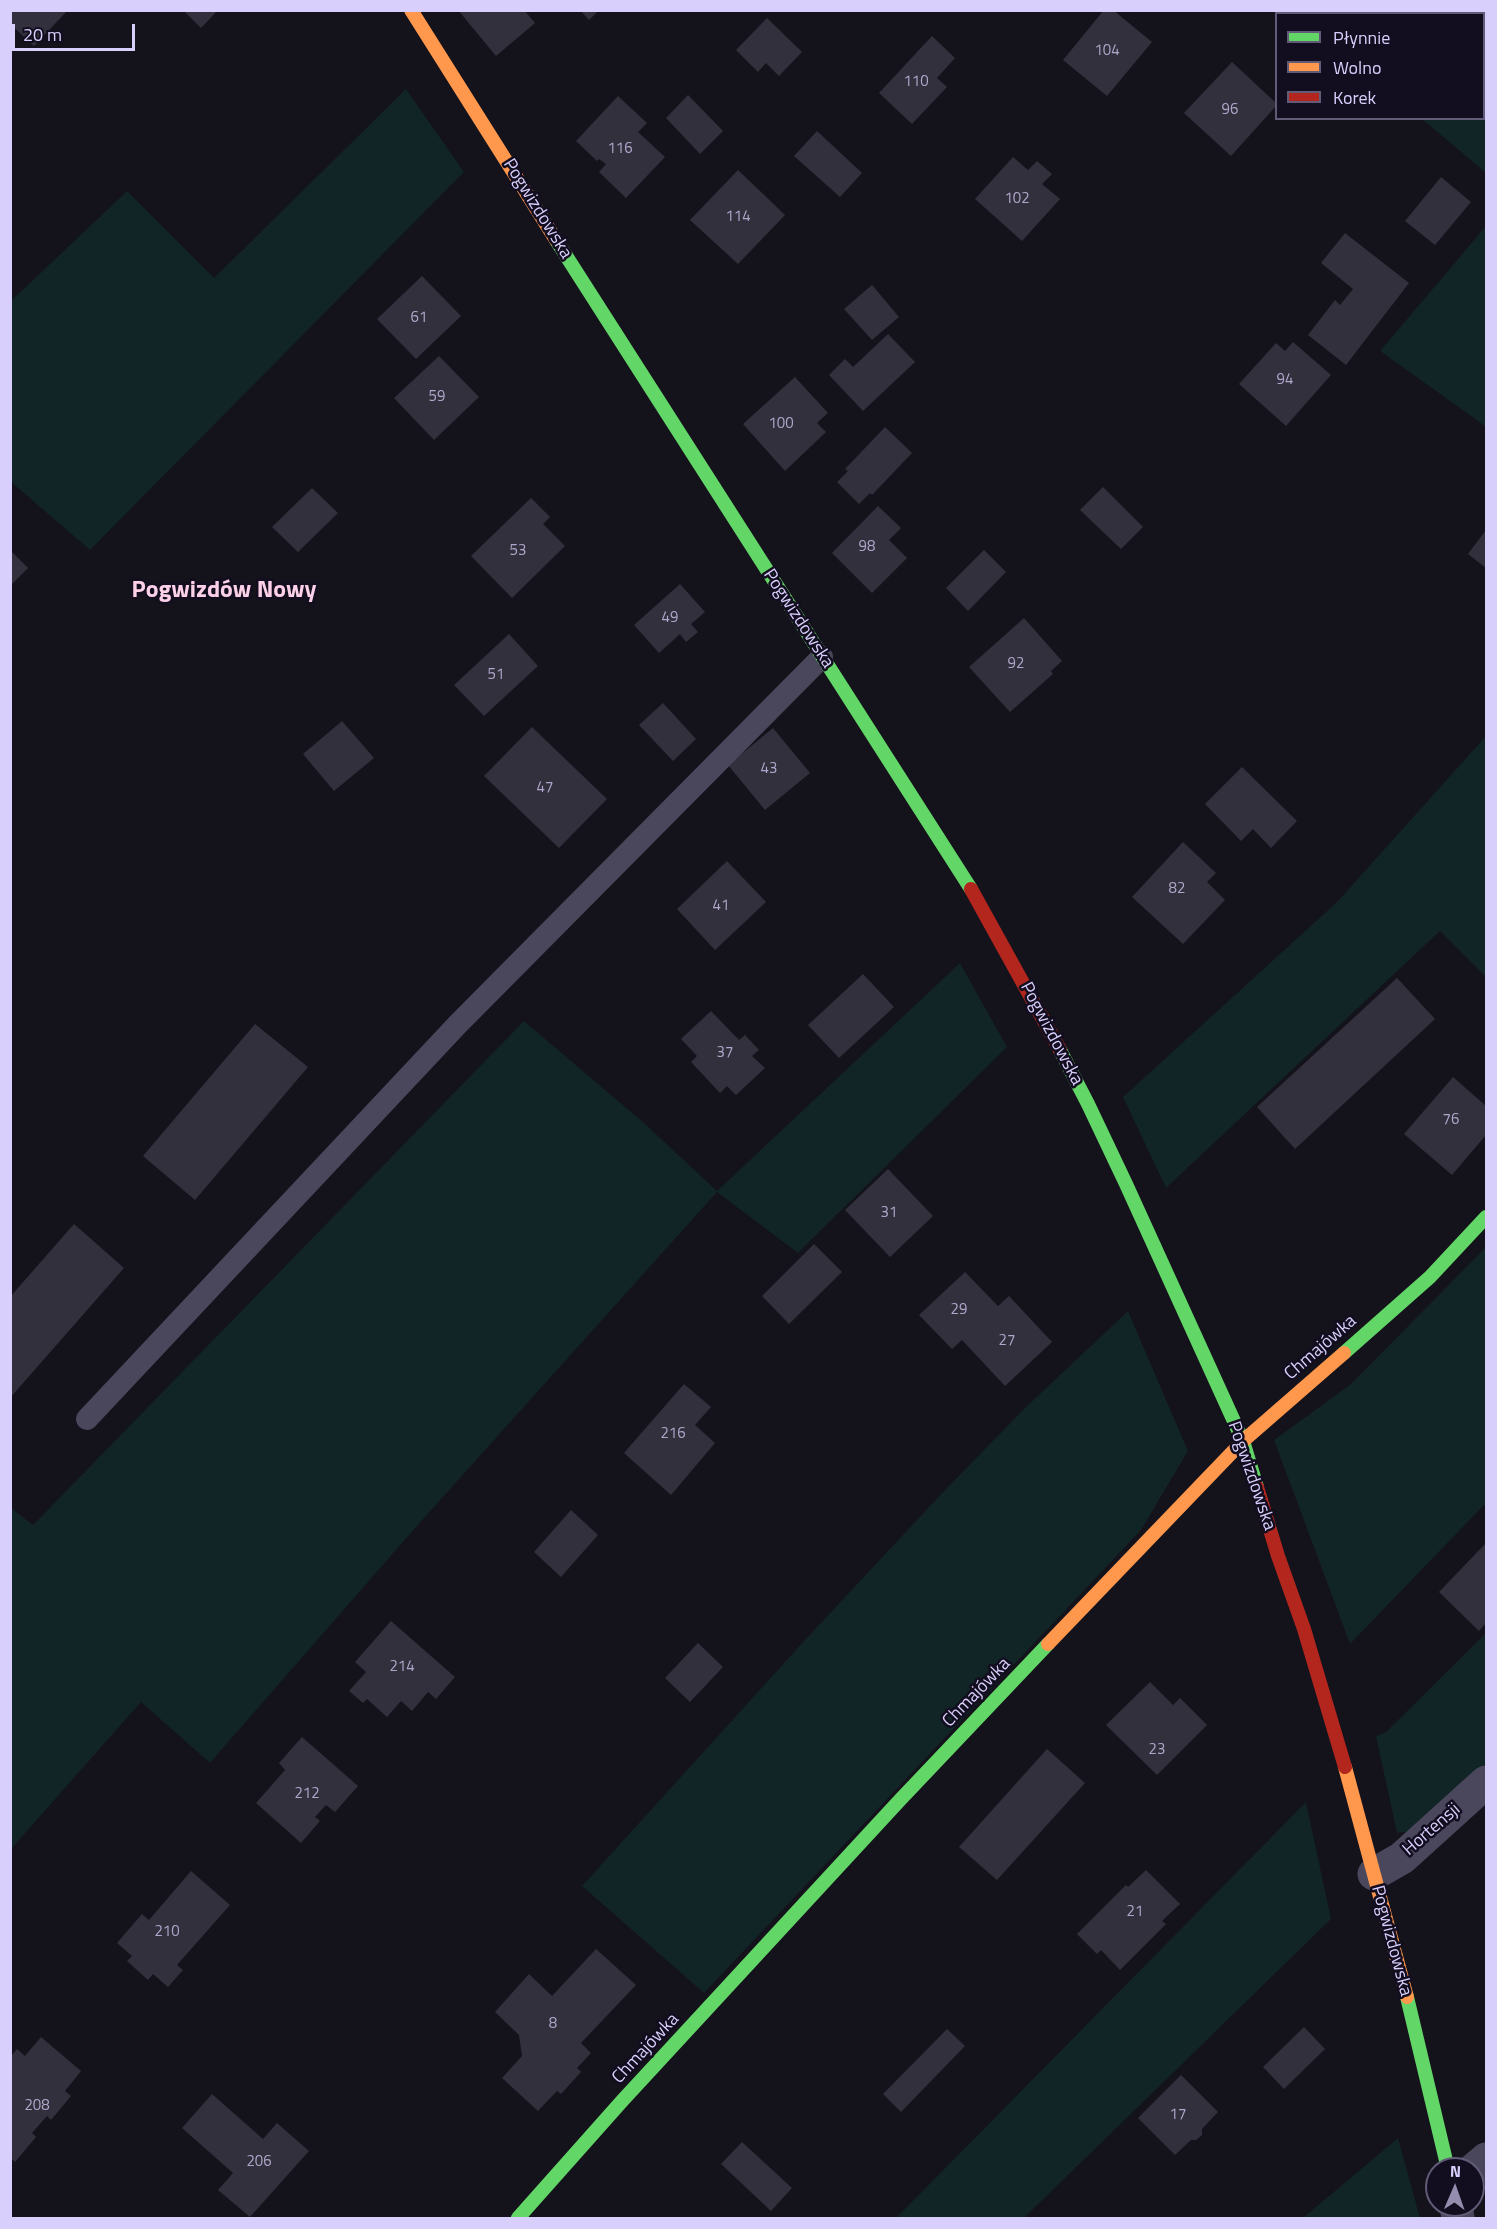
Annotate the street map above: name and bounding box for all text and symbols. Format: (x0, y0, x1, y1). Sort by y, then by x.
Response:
scale bar (15, 12, 138, 50)
legend (1275, 12, 1485, 120)
text: 20 m (23, 21, 62, 48)
text: Płynnie (1333, 24, 1390, 51)
house number: 104 (1094, 42, 1120, 60)
text: Wolno (1333, 54, 1381, 81)
house number: 110 (903, 73, 929, 91)
text: Korek (1333, 84, 1376, 111)
house number: 96 (1222, 101, 1238, 119)
house number: 116 (607, 140, 633, 158)
street label: Pogwizdowska (498, 155, 576, 263)
house number: 102 (1004, 190, 1030, 208)
house number: 114 (725, 208, 751, 226)
house number: 61 (411, 309, 427, 327)
house number: 94 (1277, 371, 1293, 389)
house number: 59 (429, 388, 445, 406)
house number: 100 (768, 415, 794, 433)
house number: 98 (859, 538, 875, 556)
house number: 53 (510, 542, 526, 560)
street label: Pogwizdowska (758, 565, 838, 673)
district label: Pogwizdów Nowy (132, 577, 316, 605)
house number: 49 (662, 609, 678, 627)
house number: 92 (1008, 655, 1024, 673)
house number: 51 (488, 666, 504, 684)
house number: 43 (761, 760, 777, 778)
house number: 47 (537, 779, 553, 797)
house number: 82 (1169, 880, 1185, 898)
house number: 41 (713, 897, 729, 915)
street label: Pogwizdowska (1015, 979, 1087, 1089)
house number: 37 (717, 1044, 733, 1062)
house number: 76 (1443, 1111, 1459, 1129)
house number: 31 (881, 1204, 897, 1222)
house number: 29 (951, 1301, 967, 1319)
street label: Chmajówka (1281, 1311, 1361, 1385)
house number: 27 (999, 1332, 1015, 1350)
street label: Pogwizdowska (1222, 1419, 1280, 1533)
house number: 216 (660, 1425, 686, 1443)
street label: Chmajówka (939, 1654, 1015, 1732)
house number: 214 (389, 1658, 415, 1676)
house number: 23 (1149, 1741, 1165, 1759)
house number: 212 (294, 1785, 320, 1803)
street label: Hortensji (1399, 1799, 1465, 1861)
street label: Pogwizdowska (1366, 1883, 1416, 1999)
house number: 21 (1127, 1903, 1143, 1921)
house number: 210 (154, 1923, 180, 1941)
street label: Chmajówka (608, 2009, 684, 2089)
house number: 8 (549, 2015, 557, 2033)
house number: 208 (24, 2097, 50, 2115)
house number: 17 (1170, 2106, 1186, 2124)
house number: 206 (246, 2153, 272, 2171)
north arrow (1425, 2157, 1485, 2217)
text: N (1450, 2159, 1462, 2183)

